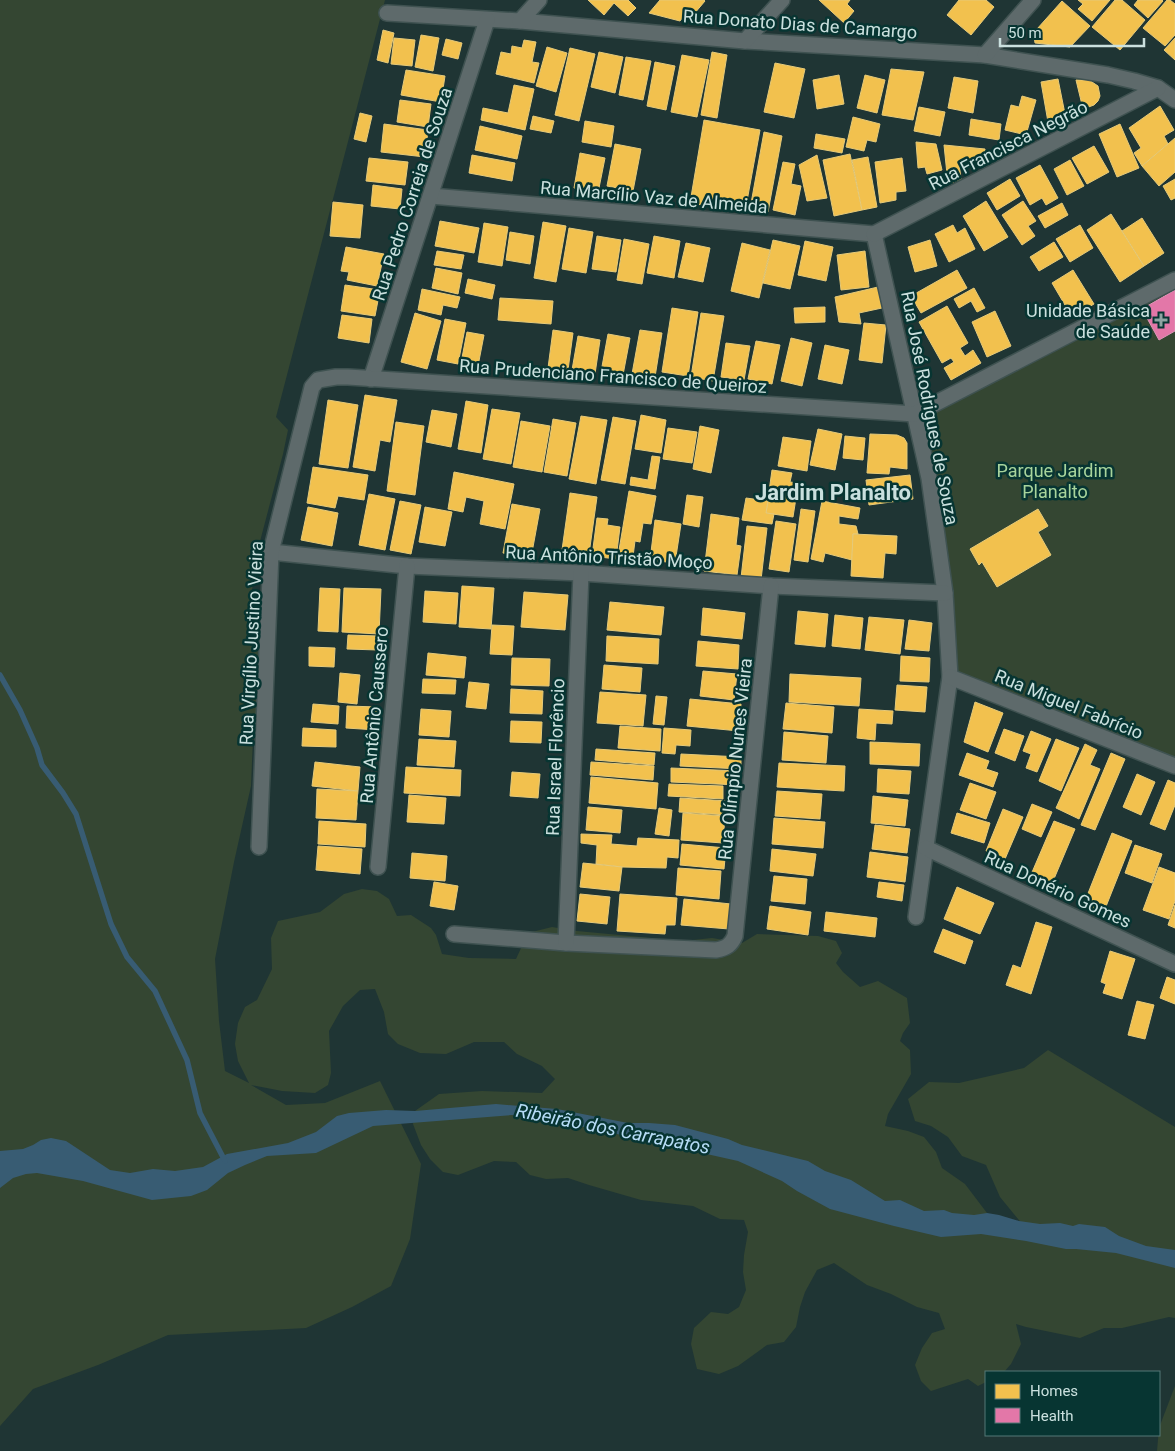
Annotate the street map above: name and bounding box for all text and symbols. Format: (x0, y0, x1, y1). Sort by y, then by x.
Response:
street label: Rua Donato Dias de Camargo (682, 5, 918, 43)
scale bar (1000, 15, 1144, 47)
text: 50 m (1008, 24, 1042, 42)
street label: Rua Pedro Correia de Souza (368, 85, 456, 303)
street label: Rua Francisca Negrão (925, 96, 1091, 194)
street label: Rua Marcílio Vaz de Almeida (539, 177, 769, 217)
street label: Rua José Rodrigues de Souza (897, 289, 963, 527)
place label: Unidade Básica de Saúde (1026, 300, 1150, 342)
marker: Unidade Básica de Saúde (1154, 313, 1168, 327)
street label: Rua Prudenciano Francisco de Queiroz (458, 355, 768, 397)
park label: Parque Jardim Planalto (996, 460, 1114, 502)
district label: Jardim Planalto (755, 480, 911, 505)
street label: Rua Virgílio Justino Vieira (235, 540, 267, 746)
street label: Rua Antônio Tristão Moço (505, 541, 713, 573)
street label: Rua Antônio Caussero (356, 626, 392, 804)
street label: Rua Olímpio Nunes Vieira (714, 657, 756, 861)
street label: Rua Miguel Fabrício (992, 665, 1146, 743)
street label: Rua Israel Florêncio (542, 678, 568, 836)
street label: Rua Donério Gomes (981, 846, 1135, 932)
water label: Ribeirão dos Carrapatos (514, 1099, 712, 1159)
legend (985, 1371, 1160, 1436)
text: Homes (1030, 1382, 1078, 1400)
text: Health (1030, 1407, 1074, 1425)

